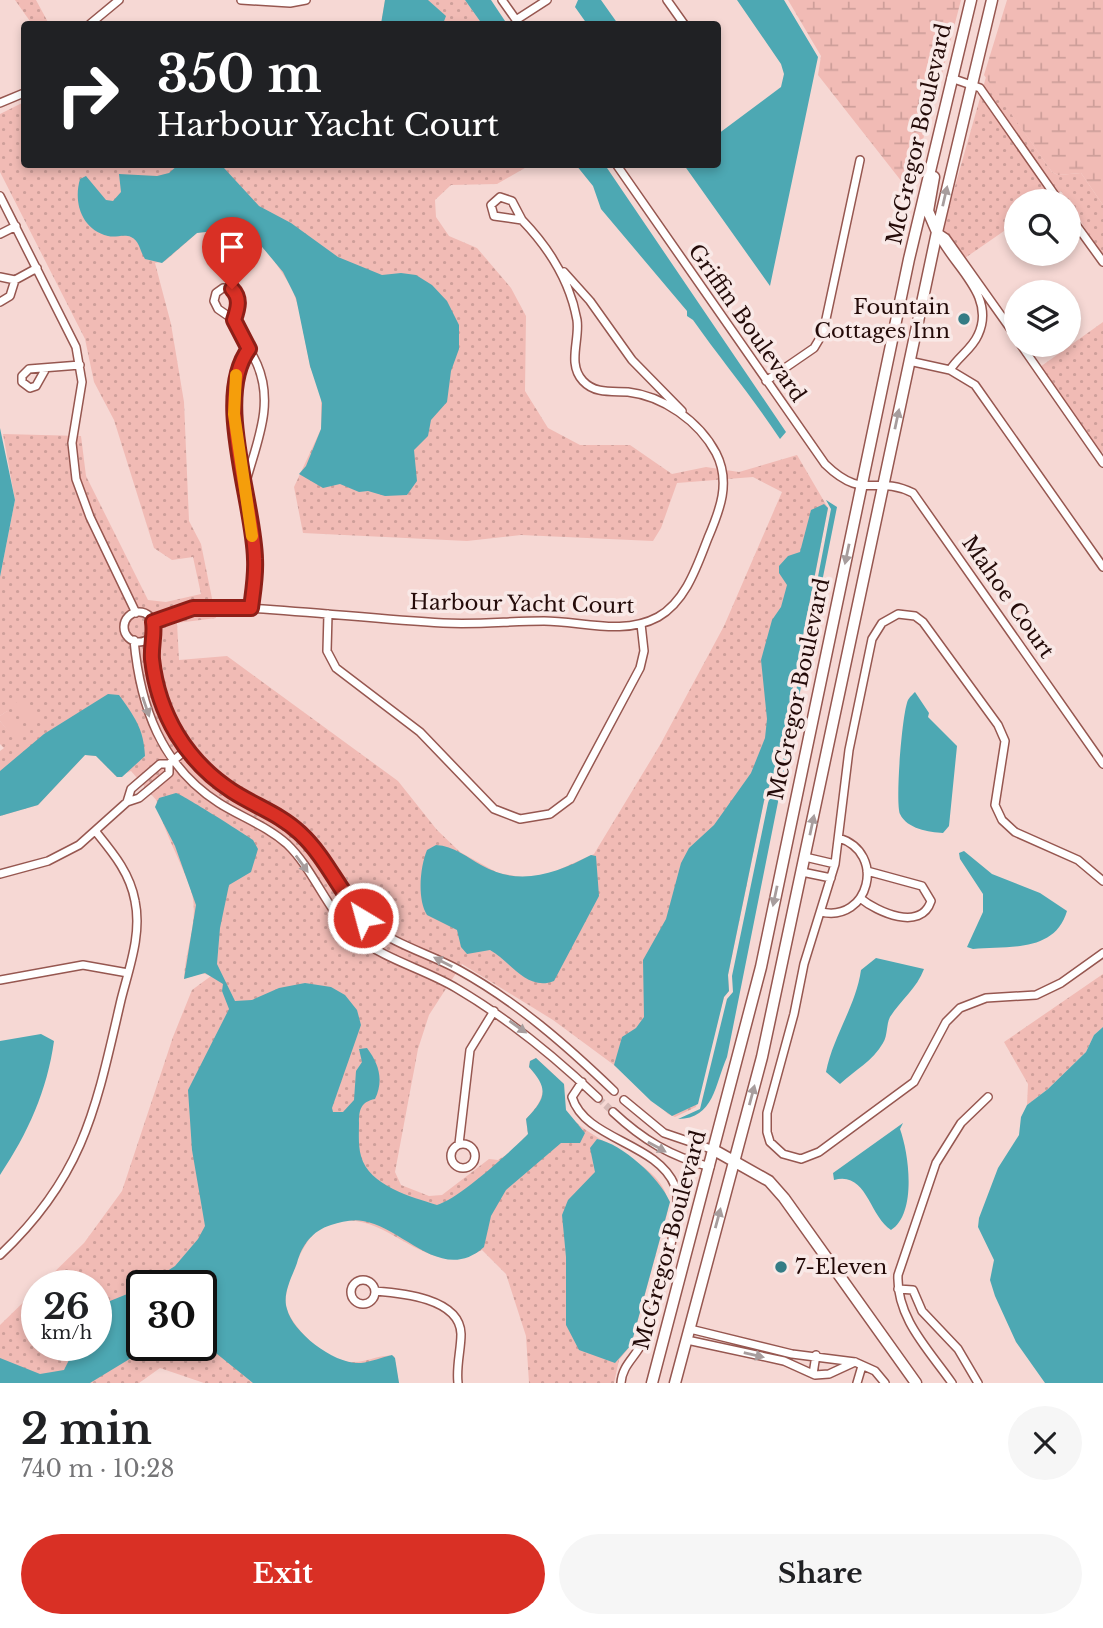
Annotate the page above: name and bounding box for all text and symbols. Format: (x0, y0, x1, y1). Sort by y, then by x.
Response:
street label: McGregor Boulevard (881, 21, 957, 247)
text: 350 m (157, 44, 322, 105)
icon: right (42, 49, 133, 140)
text: Harbour Yacht Court (157, 105, 499, 145)
one-way arrow (939, 185, 950, 207)
map controls (1004, 189, 1081, 357)
button: search (1004, 189, 1081, 266)
pin (202, 217, 262, 289)
icon: arrive (213, 228, 251, 266)
street label: Griffin Boulevard (683, 239, 811, 407)
button: layers (1004, 280, 1081, 357)
place label: Fountain Cottages Inn (814, 294, 950, 344)
marker: Fountain Cottages Inn (956, 311, 972, 327)
one-way arrow (892, 408, 903, 430)
street label: Mahoe Court (956, 531, 1060, 663)
one-way arrow (842, 543, 853, 565)
street label: McGregor Boulevard (763, 576, 835, 802)
street label: Harbour Yacht Court (410, 589, 635, 619)
one-way arrow (141, 697, 152, 718)
one-way arrow (807, 814, 818, 836)
one-way arrow (295, 855, 309, 873)
position arrow (326, 881, 400, 955)
one-way arrow (770, 885, 781, 907)
one-way arrow (433, 956, 453, 967)
one-way arrow (509, 1020, 527, 1034)
one-way arrow (747, 1084, 757, 1105)
street label: McGregor Boulevard (628, 1127, 712, 1353)
one-way arrow (648, 1141, 667, 1153)
one-way arrow (713, 1207, 724, 1229)
place label: 7-Eleven (795, 1254, 887, 1280)
marker: 7-Eleven (773, 1259, 789, 1275)
speed limit sign: 30 (126, 1270, 217, 1361)
text: 26 (43, 1285, 90, 1328)
text: km/h (41, 1322, 92, 1344)
one-way arrow (743, 1349, 765, 1360)
text: 2 min (21, 1403, 152, 1455)
button: close (1008, 1406, 1082, 1480)
text: 740 m · 10:28 (21, 1455, 174, 1483)
button: Exit (21, 1534, 545, 1614)
button: Share (559, 1534, 1082, 1614)

